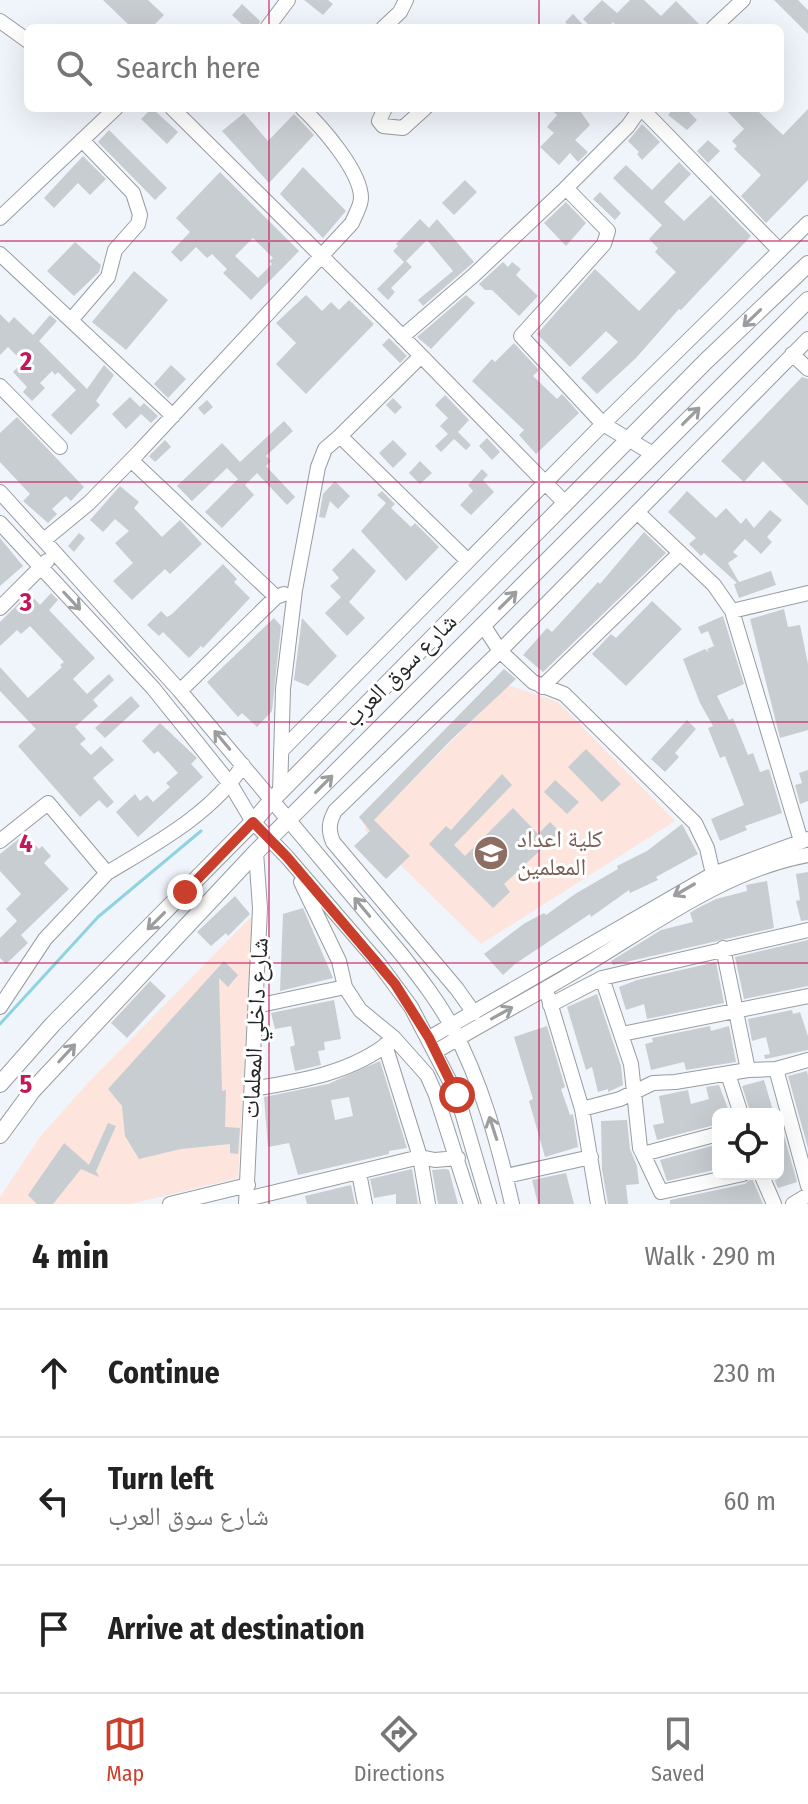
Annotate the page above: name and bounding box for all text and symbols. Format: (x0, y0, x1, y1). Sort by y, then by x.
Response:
search box (24, 24, 784, 112)
icon: search (52, 46, 96, 90)
text: Search here (116, 50, 261, 86)
one-way arrow (742, 308, 762, 326)
text: 2 (19, 346, 32, 377)
one-way arrow (681, 407, 700, 426)
text: 3 (19, 587, 32, 618)
one-way arrow (62, 590, 81, 610)
one-way arrow (498, 591, 517, 610)
street label: شارع سوق العرب (338, 608, 463, 733)
one-way arrow (213, 731, 231, 751)
one-way arrow (314, 775, 333, 794)
place label: كلية اعداد المعلمين (517, 825, 603, 881)
text: 4 (19, 828, 33, 859)
school or university icon: كلية اعداد المعلمين (472, 834, 510, 872)
route end (167, 874, 203, 910)
one-way arrow (673, 883, 697, 898)
one-way arrow (353, 897, 371, 918)
one-way arrow (146, 911, 165, 931)
street label: شارع داخلي المعلمات (236, 937, 279, 1119)
one-way arrow (490, 1005, 514, 1020)
one-way arrow (58, 1043, 77, 1063)
text: 5 (20, 1069, 33, 1100)
route start (439, 1077, 475, 1113)
map controls (712, 1108, 784, 1180)
button: locate (712, 1108, 784, 1180)
one-way arrow (485, 1116, 500, 1142)
text: 4 min (32, 1236, 109, 1277)
text: Walk · 290 m (645, 1241, 776, 1272)
icon: ahead (32, 1351, 76, 1395)
text: Continue (108, 1355, 220, 1391)
text: 230 m (713, 1358, 776, 1389)
text: Turn left (108, 1461, 214, 1497)
icon: left (32, 1479, 76, 1523)
text: 60 m (723, 1486, 776, 1517)
text: شارع سوق العرب (108, 1501, 269, 1532)
icon: arrive (32, 1607, 76, 1651)
text: Arrive at destination (108, 1611, 365, 1647)
tab: Map (103, 1712, 147, 1787)
tab: Directions (354, 1712, 445, 1787)
tab: Saved (651, 1712, 705, 1787)

